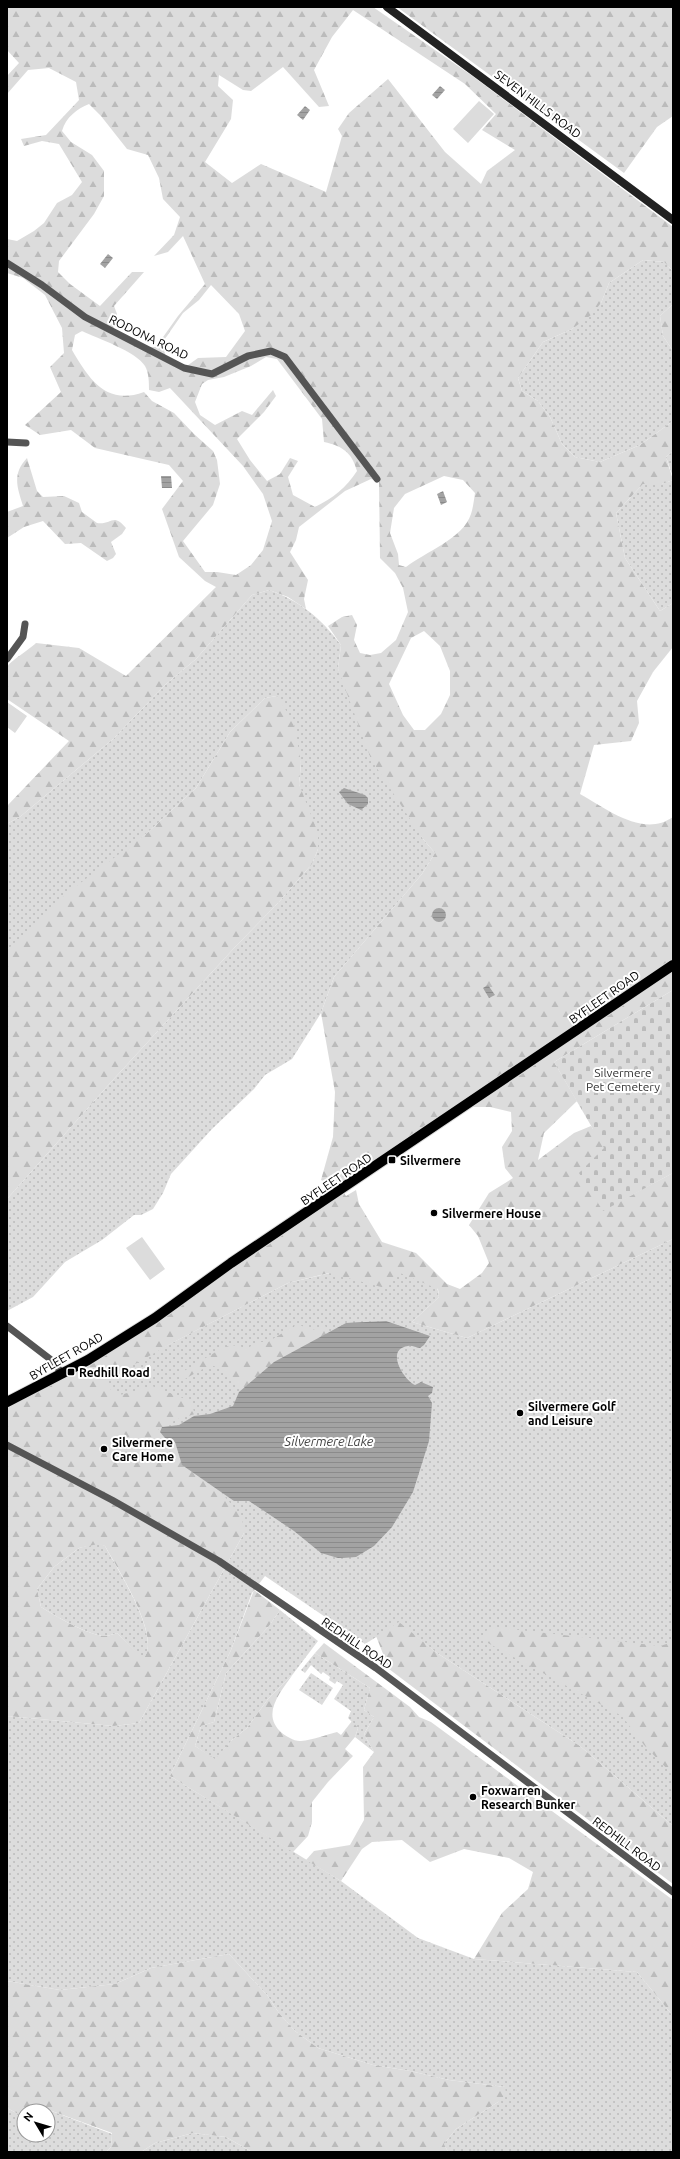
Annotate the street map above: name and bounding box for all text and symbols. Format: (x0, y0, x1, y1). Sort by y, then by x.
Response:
street label: SEVEN HILLS ROAD (492, 67, 584, 141)
street label: RODONA ROAD (107, 312, 191, 362)
street label: BYFLEET ROAD (566, 968, 642, 1026)
park label: Silvermere Pet Cemetery (586, 1066, 660, 1093)
street label: BYFLEET ROAD (298, 1151, 374, 1207)
place label: Silvermere (400, 1154, 461, 1167)
marker: Silvermere (387, 1155, 397, 1165)
place label: Silvermere House (442, 1207, 541, 1220)
marker: Silvermere House (429, 1208, 439, 1218)
street label: BYFLEET ROAD (27, 1330, 105, 1382)
place label: Redhill Road (79, 1366, 150, 1379)
marker: Redhill Road (66, 1367, 76, 1377)
place label: Silvermere Golf and Leisure (528, 1400, 617, 1427)
marker: Silvermere Golf and Leisure (515, 1408, 525, 1418)
water label: Silvermere Lake (284, 1434, 374, 1448)
place label: Silvermere Care Home (112, 1436, 174, 1463)
marker: Silvermere Care Home (99, 1444, 109, 1454)
street label: REDHILL ROAD (319, 1615, 395, 1671)
place label: Foxwarren Research Bunker (481, 1784, 576, 1811)
marker: Foxwarren Research Bunker (468, 1792, 478, 1802)
street label: REDHILL ROAD (590, 1814, 664, 1874)
north arrow (16, 2103, 56, 2143)
text: N (21, 2110, 35, 2124)

